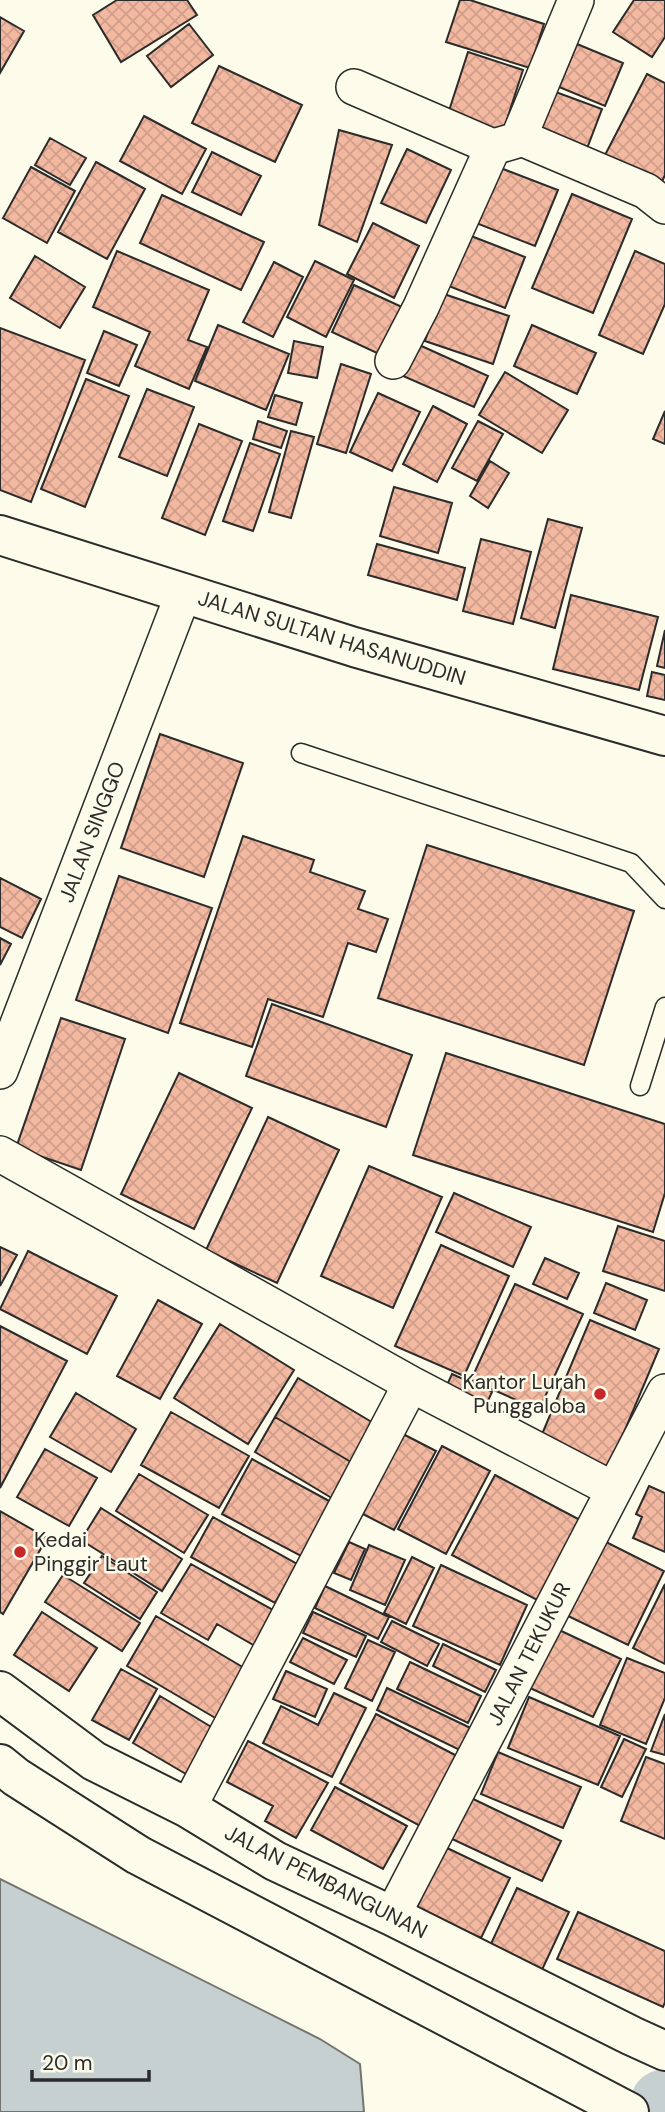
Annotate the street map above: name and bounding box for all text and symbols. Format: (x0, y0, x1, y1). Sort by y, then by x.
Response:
street label: JALAN SULTAN HASANUDDIN (195, 584, 469, 692)
street label: JALAN SINGGO (52, 758, 132, 906)
place label: Kantor Lurah Punggaloba (463, 1368, 586, 1420)
marker: Kantor Lurah Punggaloba (592, 1386, 608, 1402)
place label: Kedai Pinggir Laut (34, 1526, 148, 1578)
marker: Kedai Pinggir Laut (12, 1544, 28, 1560)
street label: JALAN TEKUKUR (481, 1578, 577, 1730)
street label: JALAN PEMBANGUNAN (220, 1819, 432, 1945)
scale bar (32, 2038, 149, 2082)
text: 20 m (42, 2049, 93, 2077)

